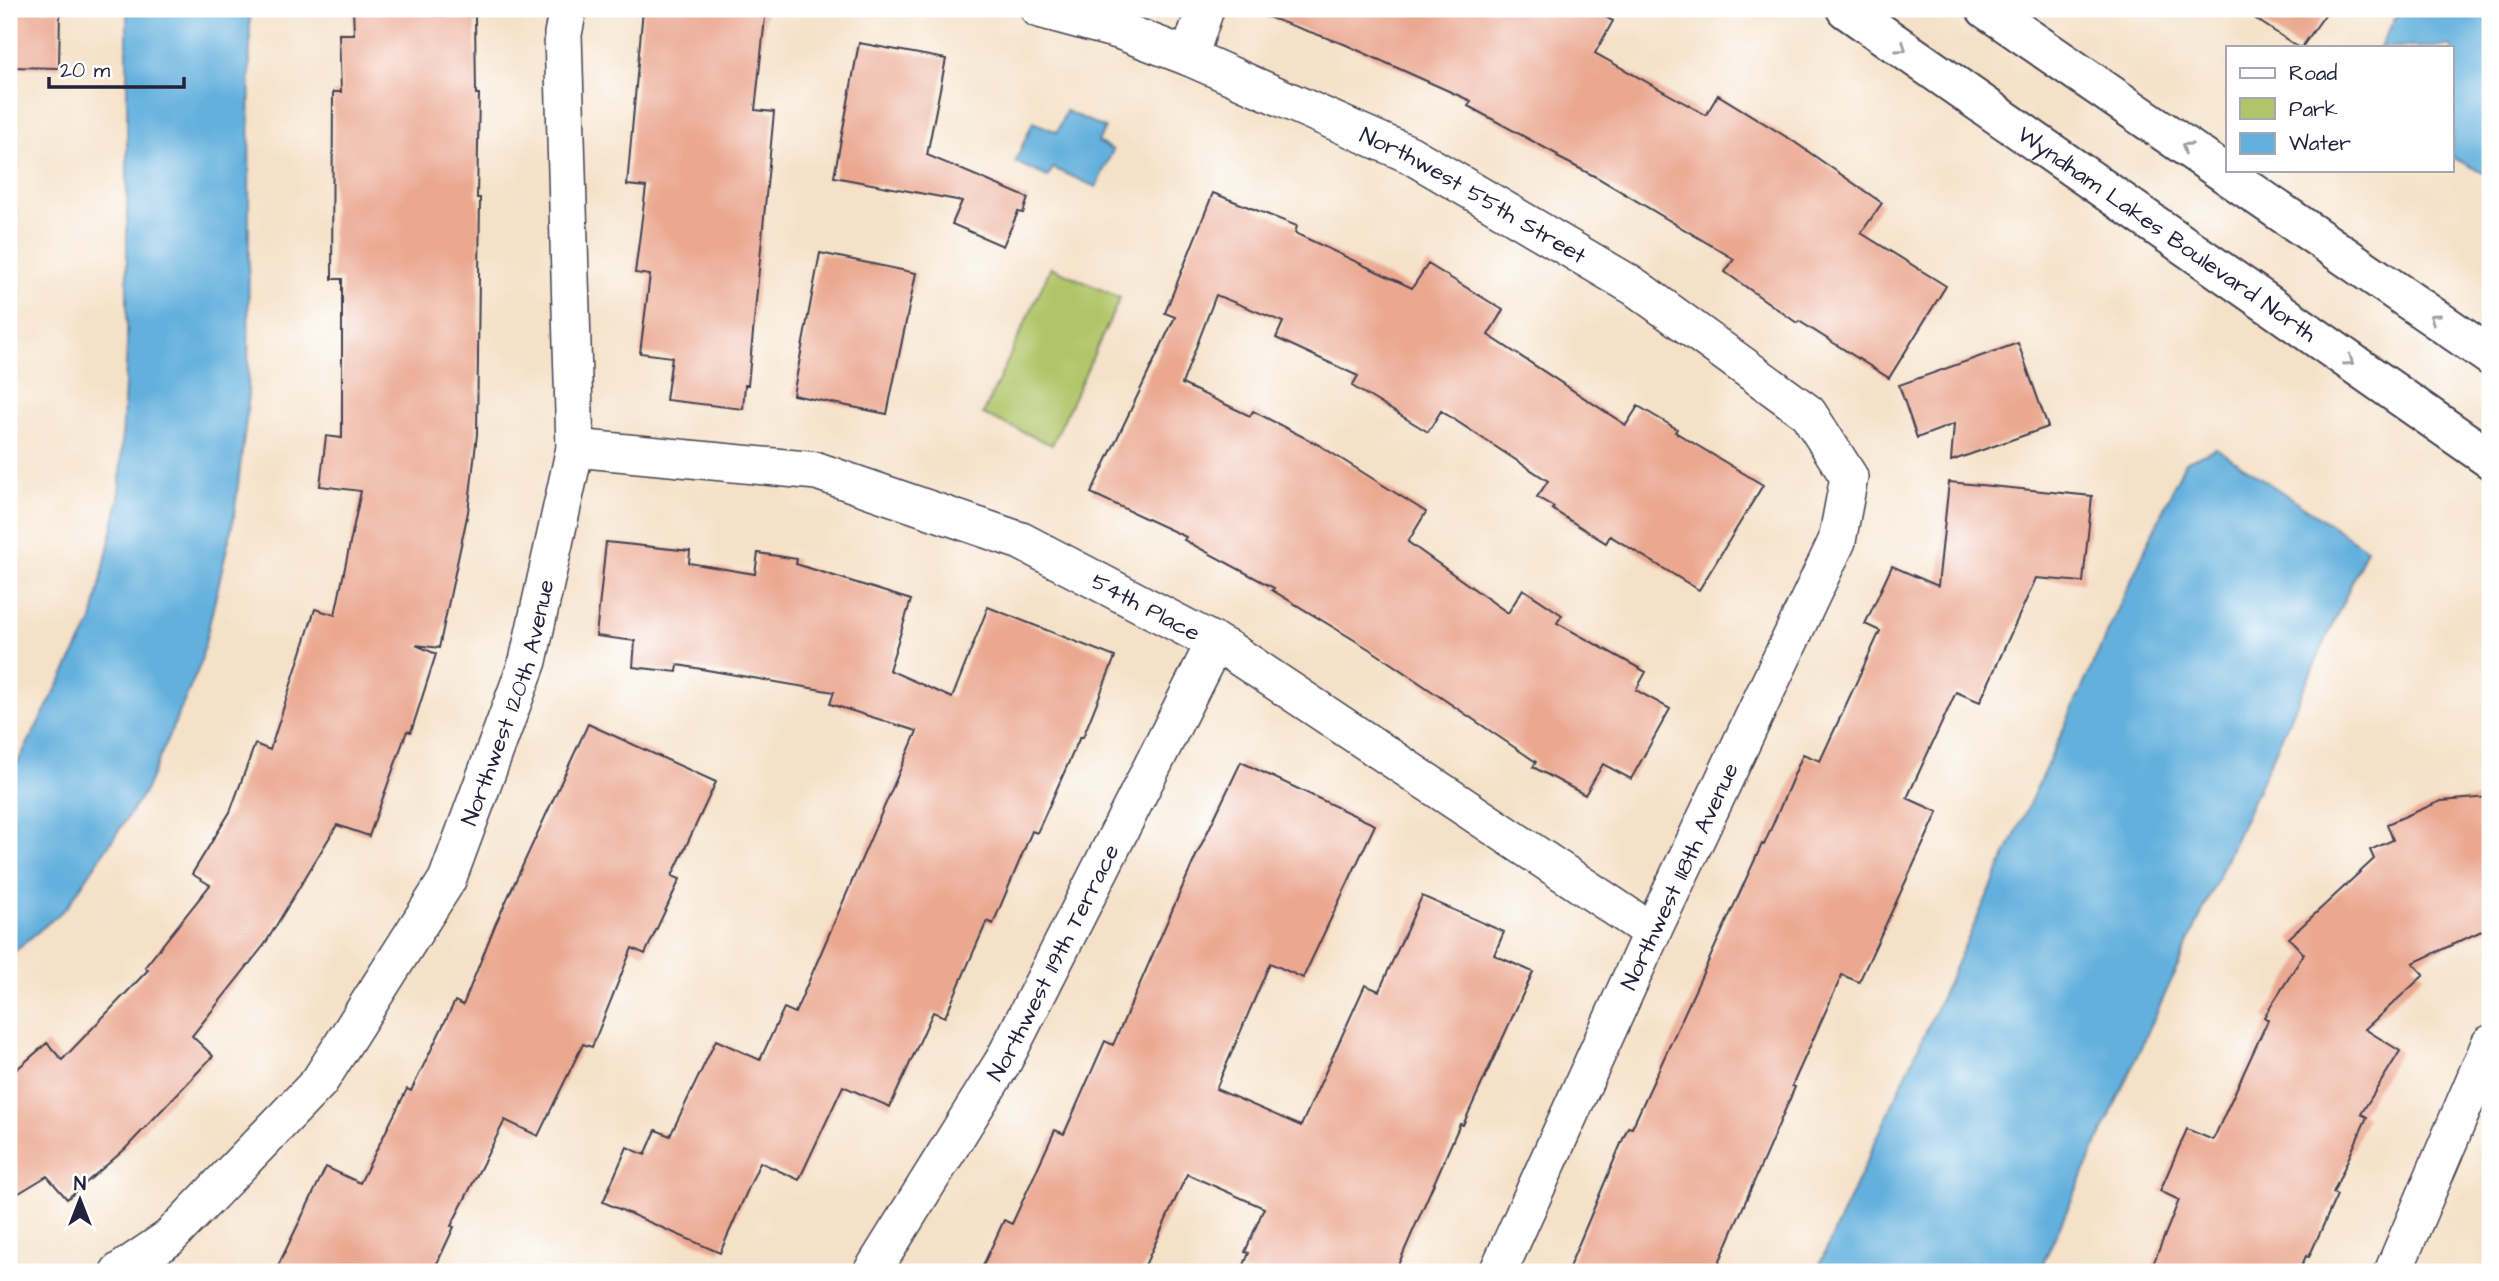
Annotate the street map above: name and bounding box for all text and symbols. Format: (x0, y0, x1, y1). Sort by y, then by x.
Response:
one-way arrow (1894, 40, 1907, 52)
scale bar (49, 46, 184, 90)
legend (2226, 46, 2454, 172)
text: 20 m (60, 56, 111, 85)
text: Road (2289, 59, 2337, 88)
text: Park (2289, 95, 2338, 124)
street label: Northwest 55th Street (1355, 119, 1593, 272)
street label: Wyndham Lakes Boulevard North (2011, 119, 2323, 350)
text: Water (2289, 129, 2351, 158)
one-way arrow (2181, 143, 2194, 155)
one-way arrow (2429, 313, 2442, 326)
one-way arrow (2341, 353, 2354, 365)
street label: 54th Place (1086, 566, 1206, 649)
street label: Northwest 120th Avenue (454, 577, 563, 830)
street label: Northwest 118th Avenue (1613, 758, 1747, 995)
street label: Northwest 119th Terrace (980, 839, 1127, 1087)
north arrow (46, 1166, 116, 1236)
text: N (74, 1171, 86, 1198)

